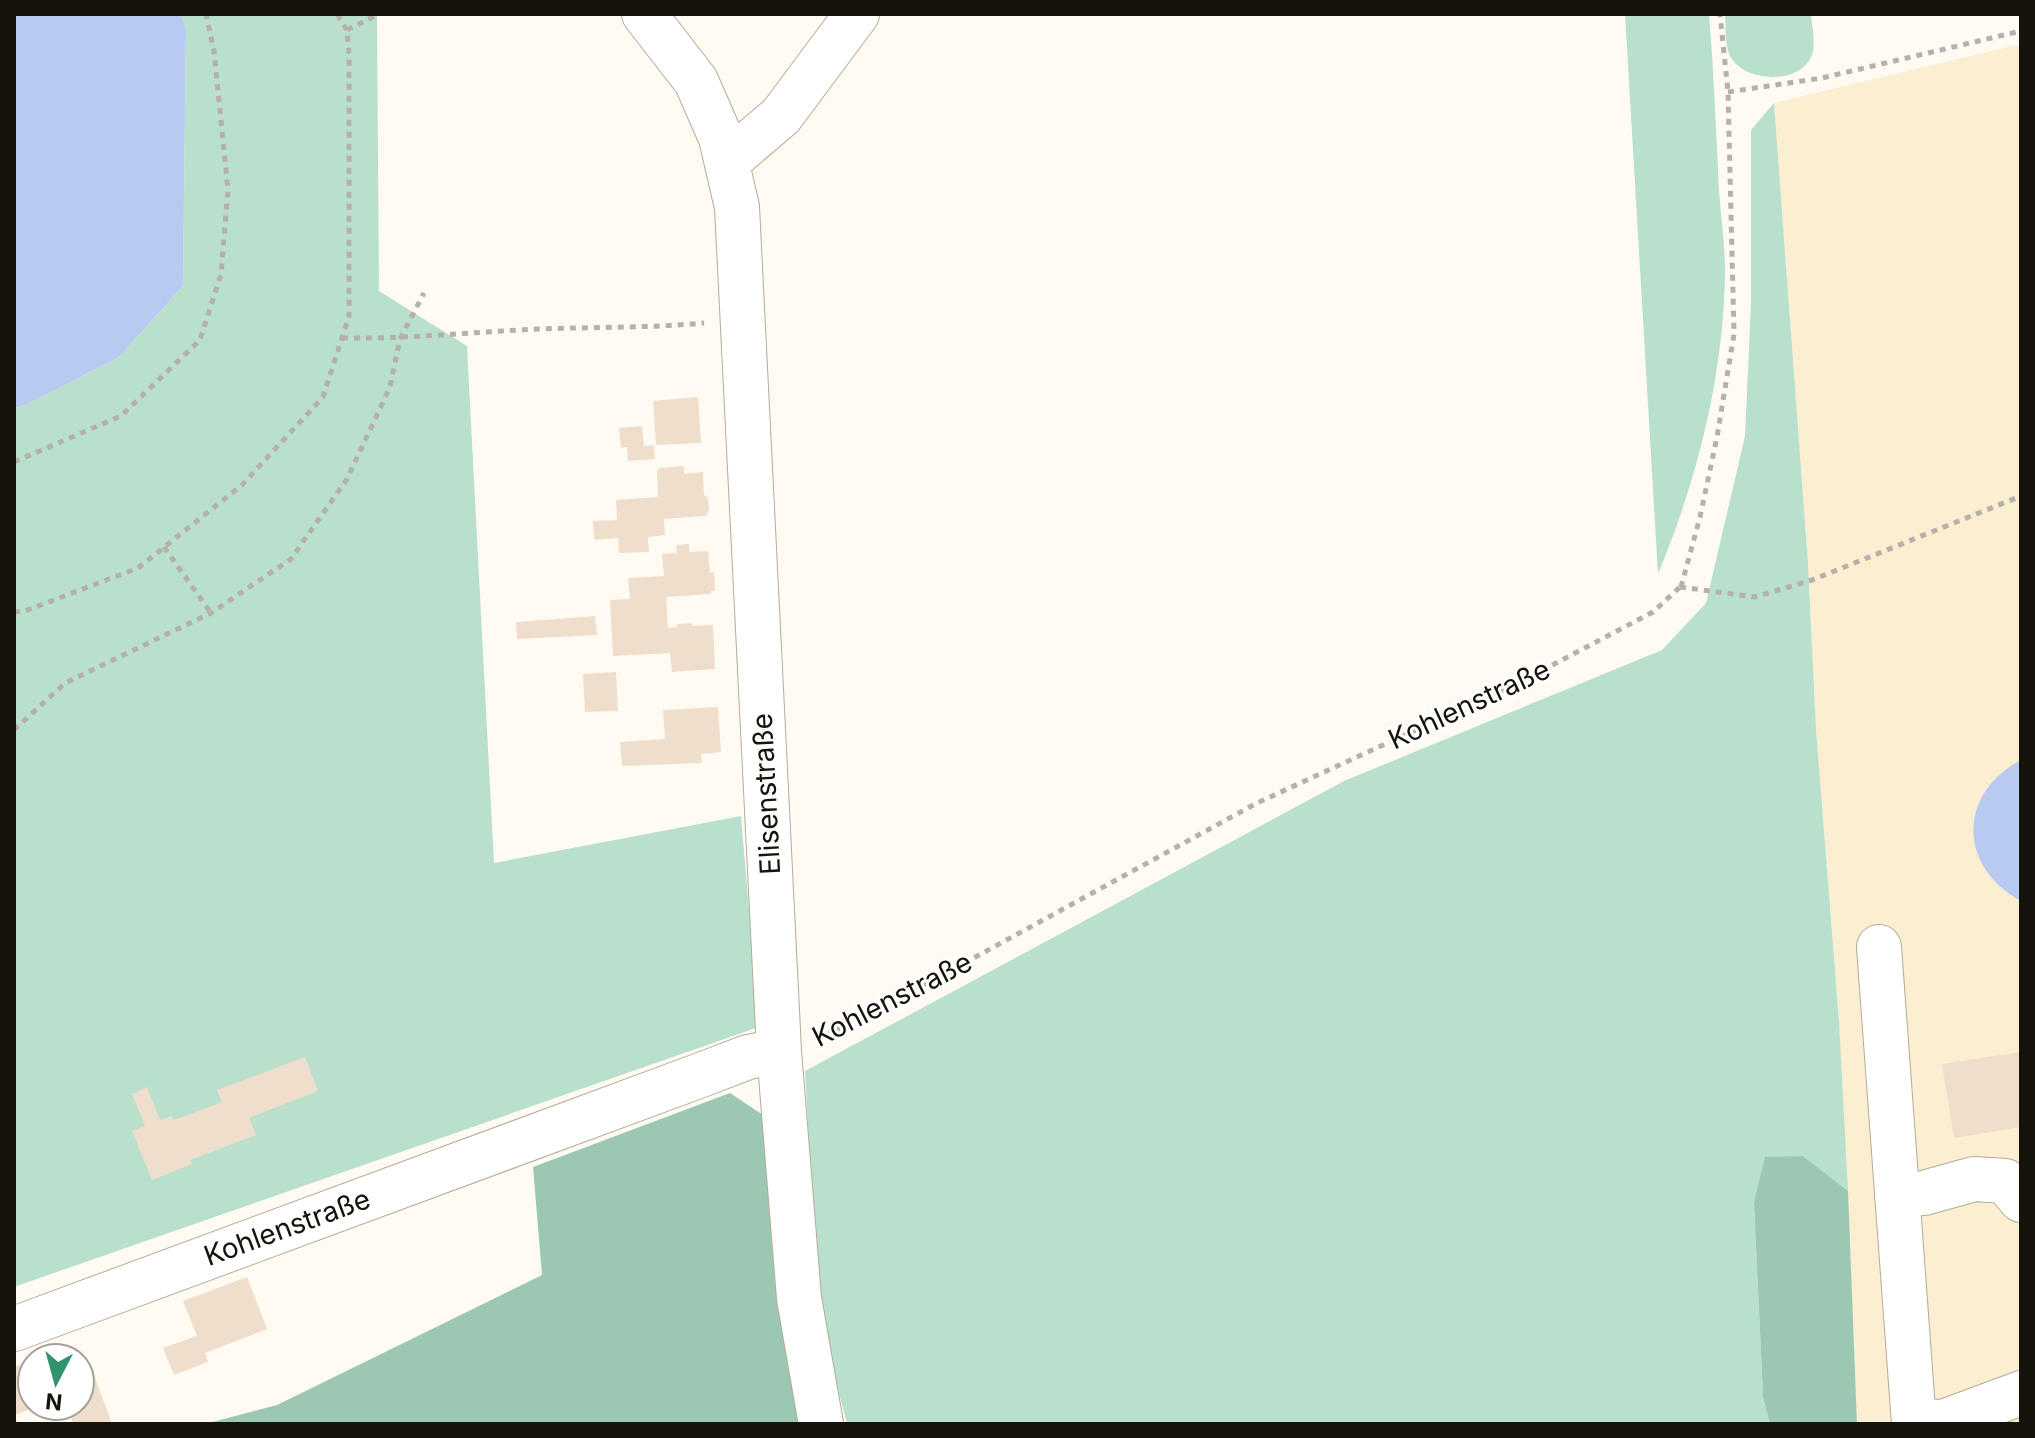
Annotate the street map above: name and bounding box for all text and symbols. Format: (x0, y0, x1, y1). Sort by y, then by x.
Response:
street label: Kohlenstraße (1383, 652, 1555, 756)
street label: Elisenstraße (745, 712, 787, 876)
street label: Kohlenstraße (807, 944, 977, 1054)
street label: Kohlenstraße (199, 1181, 375, 1273)
north arrow (16, 1342, 96, 1422)
text: N (44, 1388, 64, 1416)

